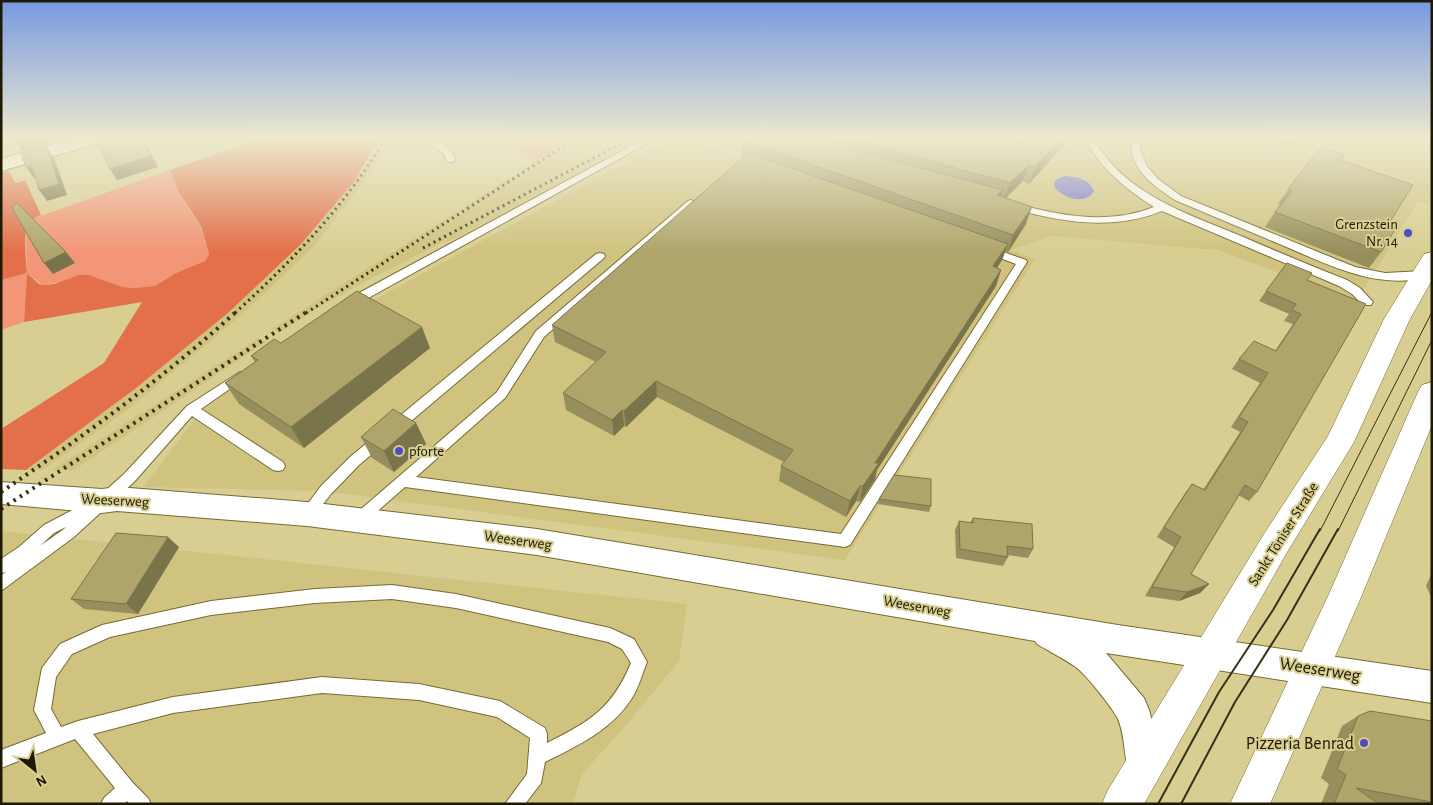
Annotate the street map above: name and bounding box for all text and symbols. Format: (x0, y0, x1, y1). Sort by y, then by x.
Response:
place label: Grenzstein Nr. 14 (1335, 217, 1398, 249)
marker: Grenzstein Nr. 14 (1402, 227, 1414, 239)
place label: pforte (409, 444, 444, 459)
marker: pforte (393, 445, 405, 457)
street label: Sankt Töniser Straße (1246, 480, 1321, 589)
street label: Weeserweg (81, 491, 150, 510)
street label: Weeserweg (483, 528, 553, 553)
street label: Weeserweg (882, 593, 952, 620)
street label: Weeserweg (1278, 655, 1362, 685)
place label: Pizzeria Benrad (1246, 735, 1354, 753)
marker: Pizzeria Benrad (1358, 737, 1370, 749)
north arrow (10, 745, 60, 795)
text: N (33, 772, 49, 789)

